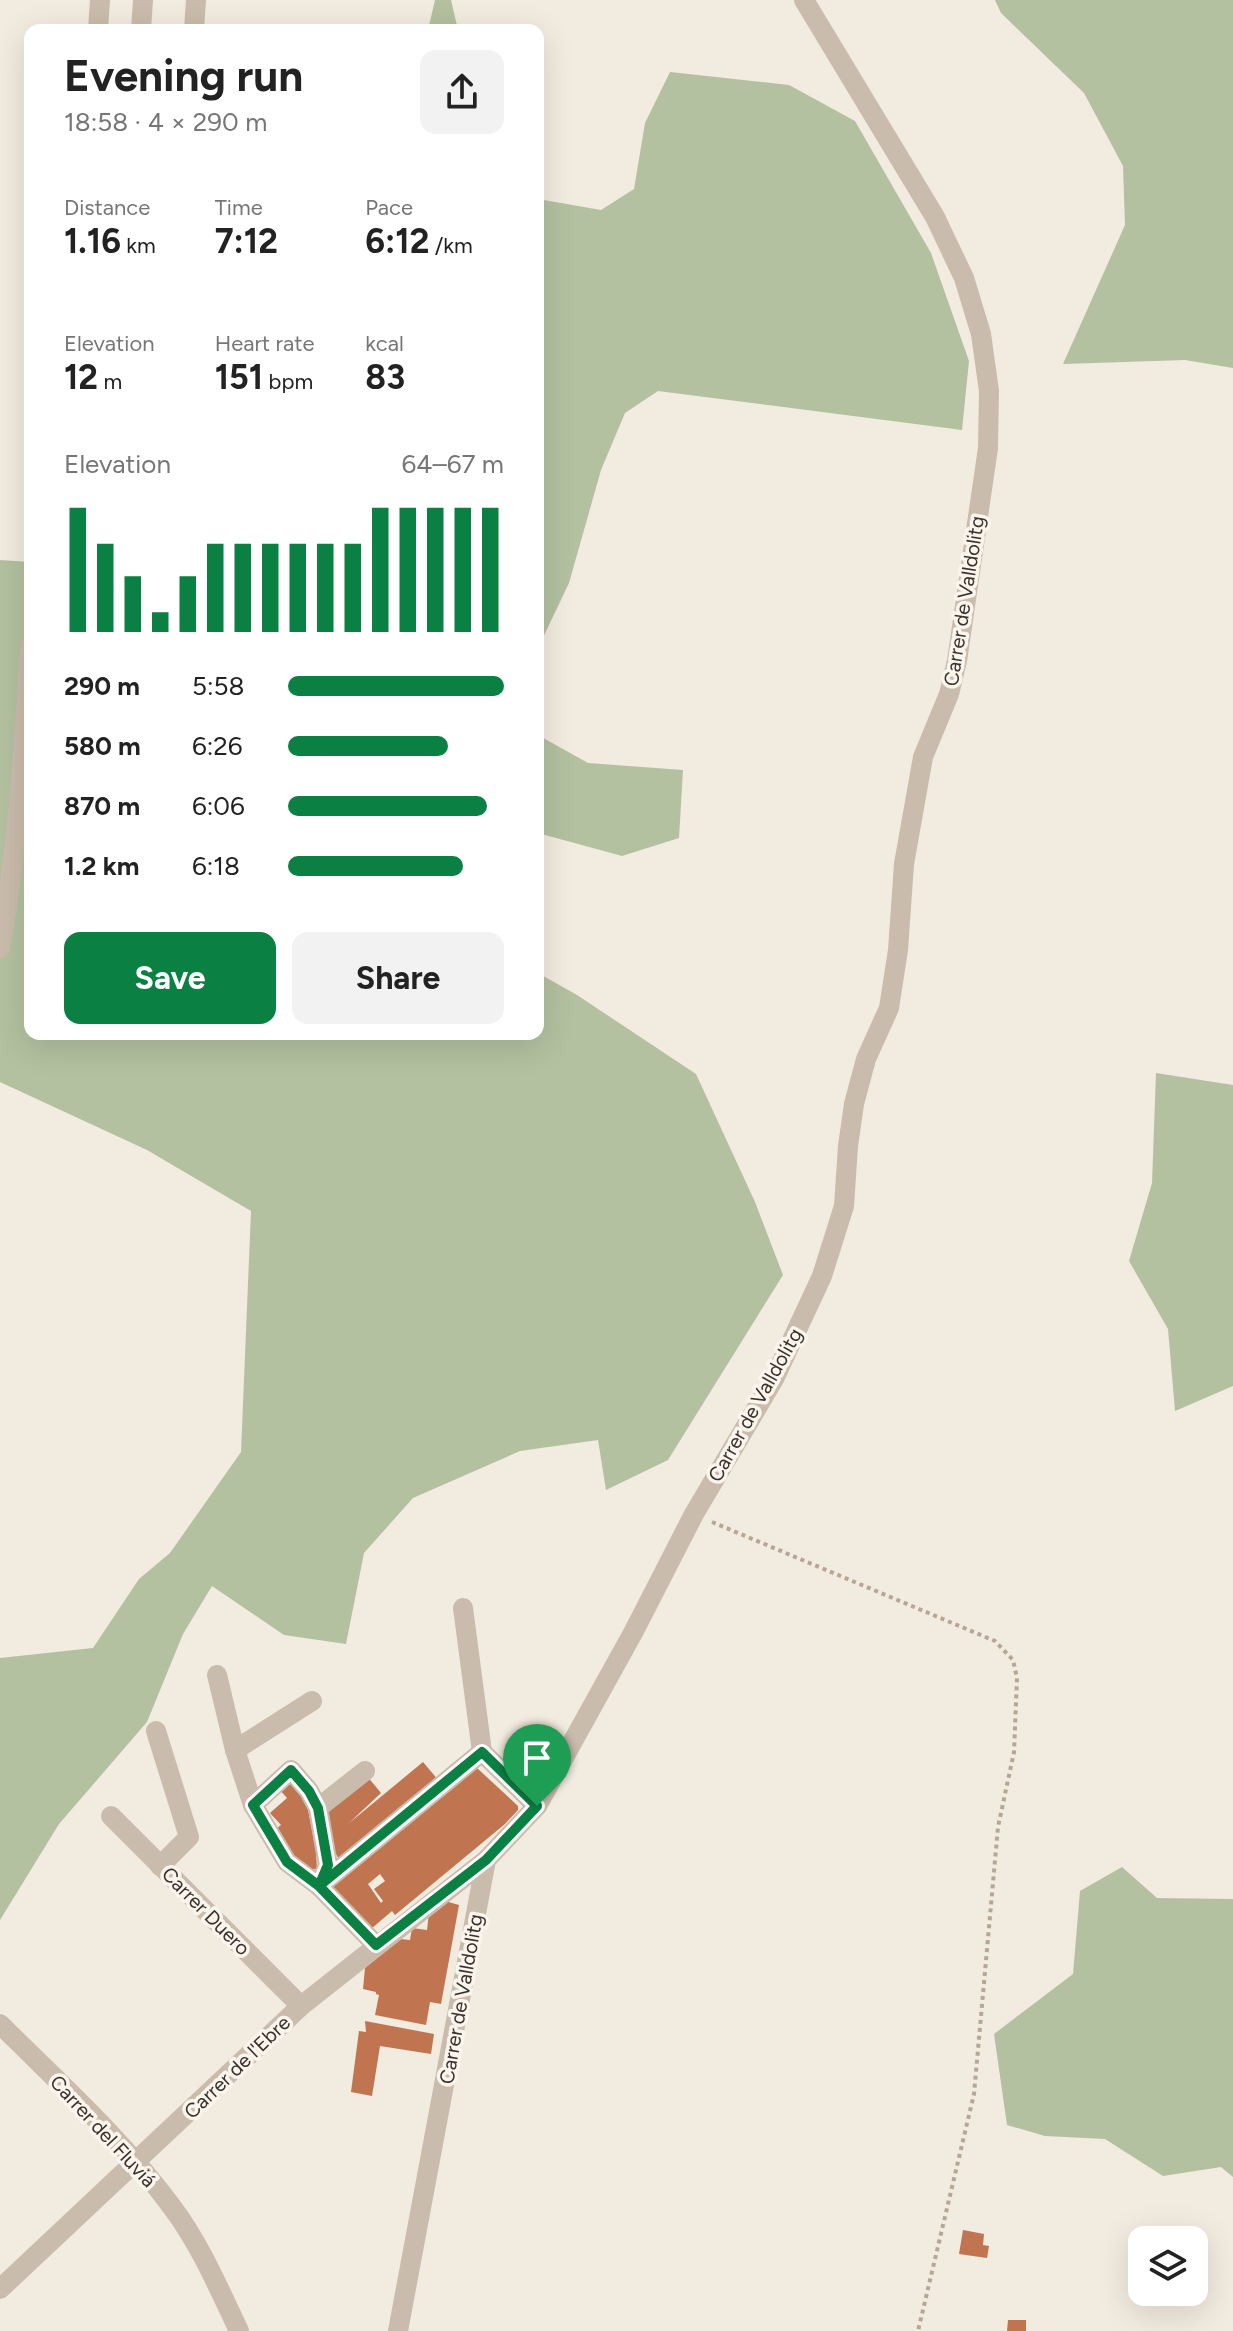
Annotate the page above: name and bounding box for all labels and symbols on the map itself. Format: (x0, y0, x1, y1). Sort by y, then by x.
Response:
street label: Carrer de Valldolitg (939, 514, 989, 688)
street label: Carrer de Valldolitg (703, 1324, 807, 1486)
pin (503, 1724, 571, 1806)
street label: Carrer Duero (157, 1862, 255, 1960)
street label: Carrer de Valldolitg (434, 1912, 488, 2086)
street label: Carrer de l'Ebre (179, 2010, 295, 2124)
street label: Carrer del Fluviá (45, 2070, 161, 2192)

